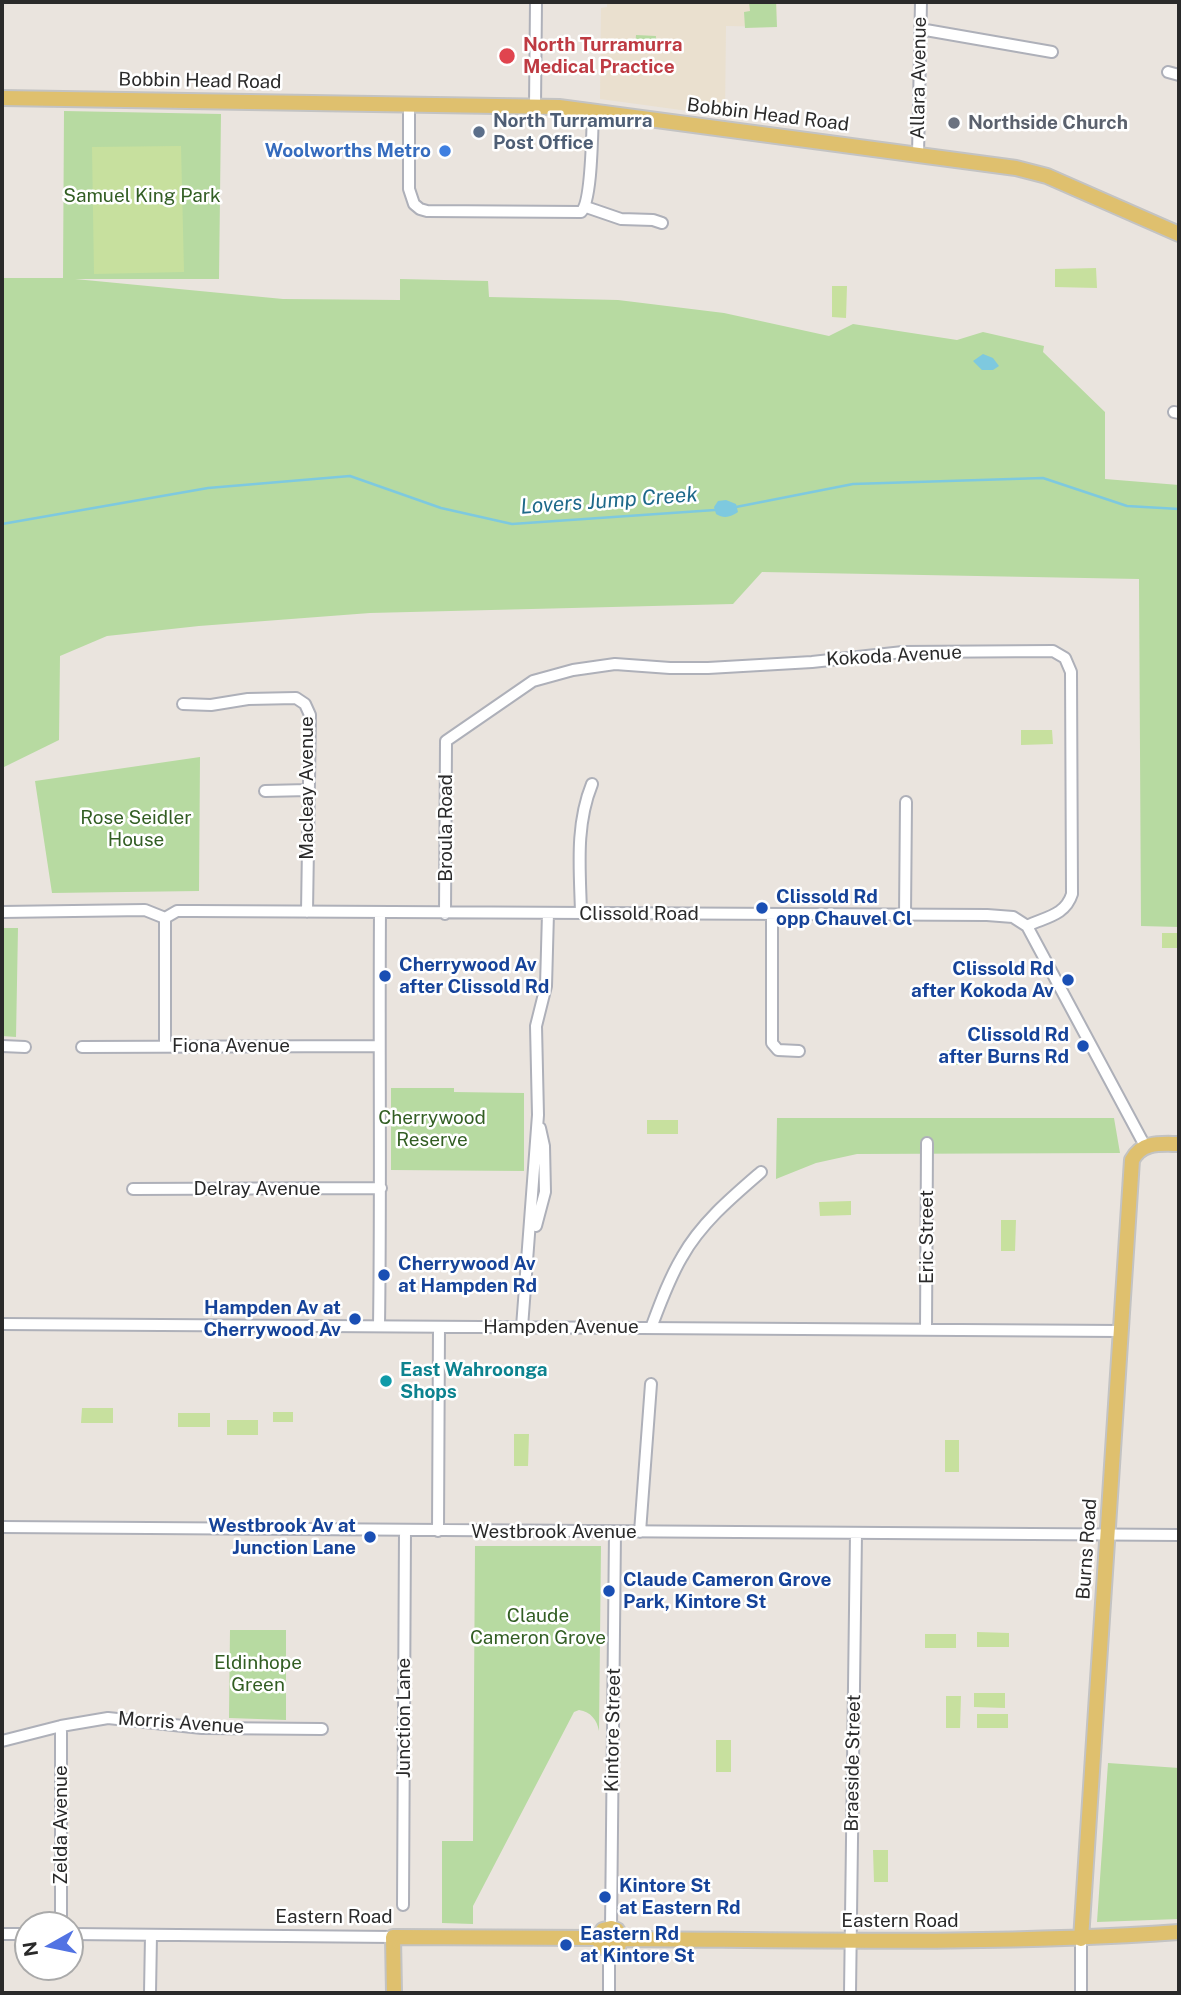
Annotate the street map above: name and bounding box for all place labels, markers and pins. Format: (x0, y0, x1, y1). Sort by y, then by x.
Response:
place label: North Turramurra Medical Practice (523, 34, 682, 78)
marker: North Turramurra Medical Practice (497, 46, 517, 66)
place label: North Turramurra Post Office (493, 110, 652, 154)
place label: Northside Church (968, 112, 1128, 134)
marker: Northside Church (946, 115, 962, 131)
marker: North Turramurra Post Office (471, 124, 487, 140)
place label: Woolworths Metro (265, 140, 431, 162)
marker: Woolworths Metro (437, 143, 453, 159)
place label: Clissold Rd opp Chauvel Cl (776, 886, 912, 930)
marker: Clissold Rd opp Chauvel Cl (754, 900, 770, 916)
place label: Cherrywood Av after Clissold Rd (399, 954, 549, 998)
place label: Clissold Rd after Kokoda Av (911, 958, 1054, 1002)
marker: Cherrywood Av after Clissold Rd (377, 968, 393, 984)
marker: Clissold Rd after Kokoda Av (1060, 972, 1076, 988)
place label: Clissold Rd after Burns Rd (938, 1024, 1069, 1068)
marker: Clissold Rd after Burns Rd (1075, 1038, 1091, 1054)
place label: Cherrywood Av at Hampden Rd (398, 1253, 537, 1297)
marker: Cherrywood Av at Hampden Rd (376, 1267, 392, 1283)
place label: Hampden Av at Cherrywood Av (203, 1297, 341, 1341)
marker: Hampden Av at Cherrywood Av (347, 1311, 363, 1327)
place label: East Wahroonga Shops (400, 1359, 548, 1403)
marker: East Wahroonga Shops (378, 1373, 394, 1389)
place label: Westbrook Av at Junction Lane (208, 1515, 356, 1559)
marker: Westbrook Av at Junction Lane (362, 1529, 378, 1545)
place label: Claude Cameron Grove Park, Kintore St (623, 1569, 831, 1613)
marker: Claude Cameron Grove Park, Kintore St (601, 1583, 617, 1599)
place label: Kintore St at Eastern Rd (619, 1875, 741, 1919)
marker: Kintore St at Eastern Rd (597, 1889, 613, 1905)
place label: Eastern Rd at Kintore St (580, 1923, 695, 1967)
marker: Eastern Rd at Kintore St (558, 1937, 574, 1953)

